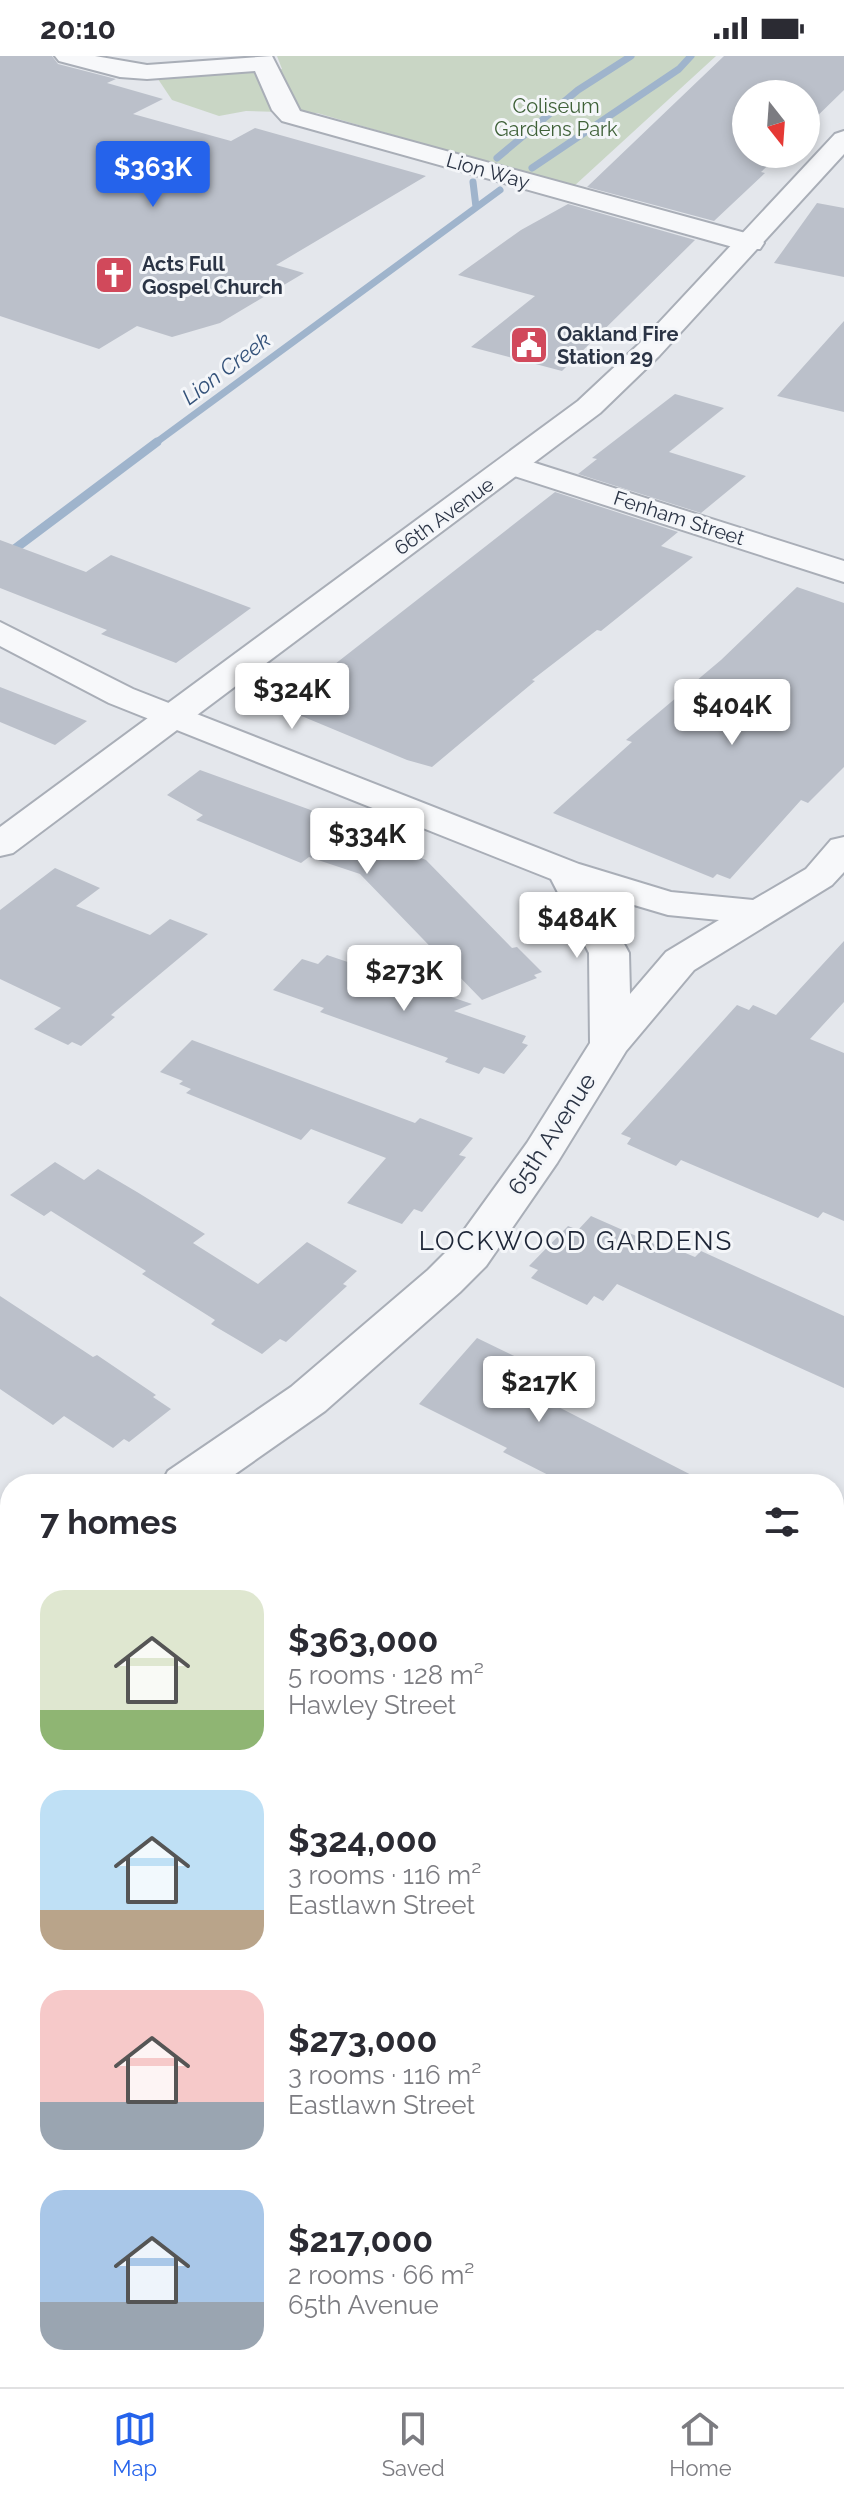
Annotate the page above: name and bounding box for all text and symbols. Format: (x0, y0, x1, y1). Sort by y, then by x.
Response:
text: 20:10 (40, 11, 116, 46)
north arrow (732, 80, 820, 168)
map controls (732, 80, 820, 168)
park label: Coliseum Gardens Park (494, 94, 618, 141)
pin: $363K (97, 141, 209, 209)
street label: Lion Way (444, 148, 532, 194)
text: $363K (114, 152, 192, 182)
place label: Acts Full Gospel Church (142, 252, 283, 299)
church icon: Acts Full Gospel Church (93, 254, 135, 296)
place label: Oakland Fire Station 29 (557, 322, 678, 369)
public building icon: Oakland Fire Station 29 (508, 324, 550, 366)
water label: Lion Creek (177, 326, 276, 410)
street label: 66th Avenue (390, 472, 499, 560)
street label: Fenham Street (611, 486, 748, 551)
pin: $324K (236, 663, 348, 731)
text: $324K (253, 674, 331, 704)
pin: $404K (676, 679, 788, 747)
text: $404K (692, 690, 772, 720)
pin: $334K (311, 808, 423, 876)
text: $334K (328, 819, 406, 849)
pin: $484K (521, 892, 633, 960)
text: $484K (537, 903, 617, 933)
pin: $273K (348, 945, 460, 1013)
text: $273K (365, 956, 443, 986)
street label: 65th Avenue (502, 1067, 602, 1200)
district label: LOCKWOOD GARDENS (419, 1226, 733, 1256)
pin: $217K (483, 1356, 595, 1424)
text: $217K (501, 1367, 577, 1397)
icon: filters (760, 1500, 804, 1544)
text: 7 homes (40, 1502, 177, 1542)
text: $363,000 (288, 1620, 438, 1660)
icon: home (104, 1622, 200, 1718)
text: 5 rooms · 128 m² (288, 1660, 484, 1690)
text: Hawley Street (288, 1690, 456, 1720)
text: $324,000 (288, 1820, 437, 1860)
icon: home (104, 1822, 200, 1918)
text: 3 rooms · 116 m² (288, 1860, 481, 1890)
text: Eastlawn Street (288, 1890, 475, 1920)
text: $273,000 (288, 2020, 437, 2060)
icon: home (104, 2022, 200, 2118)
text: 3 rooms · 116 m² (288, 2060, 481, 2090)
text: Eastlawn Street (288, 2090, 475, 2120)
text: $217,000 (288, 2220, 433, 2260)
icon: home (104, 2222, 200, 2318)
text: 2 rooms · 66 m² (288, 2260, 474, 2290)
text: 65th Avenue (288, 2290, 439, 2320)
tab: Map (112, 2407, 157, 2481)
tab: Saved (382, 2407, 445, 2481)
tab: Home (669, 2407, 732, 2481)

